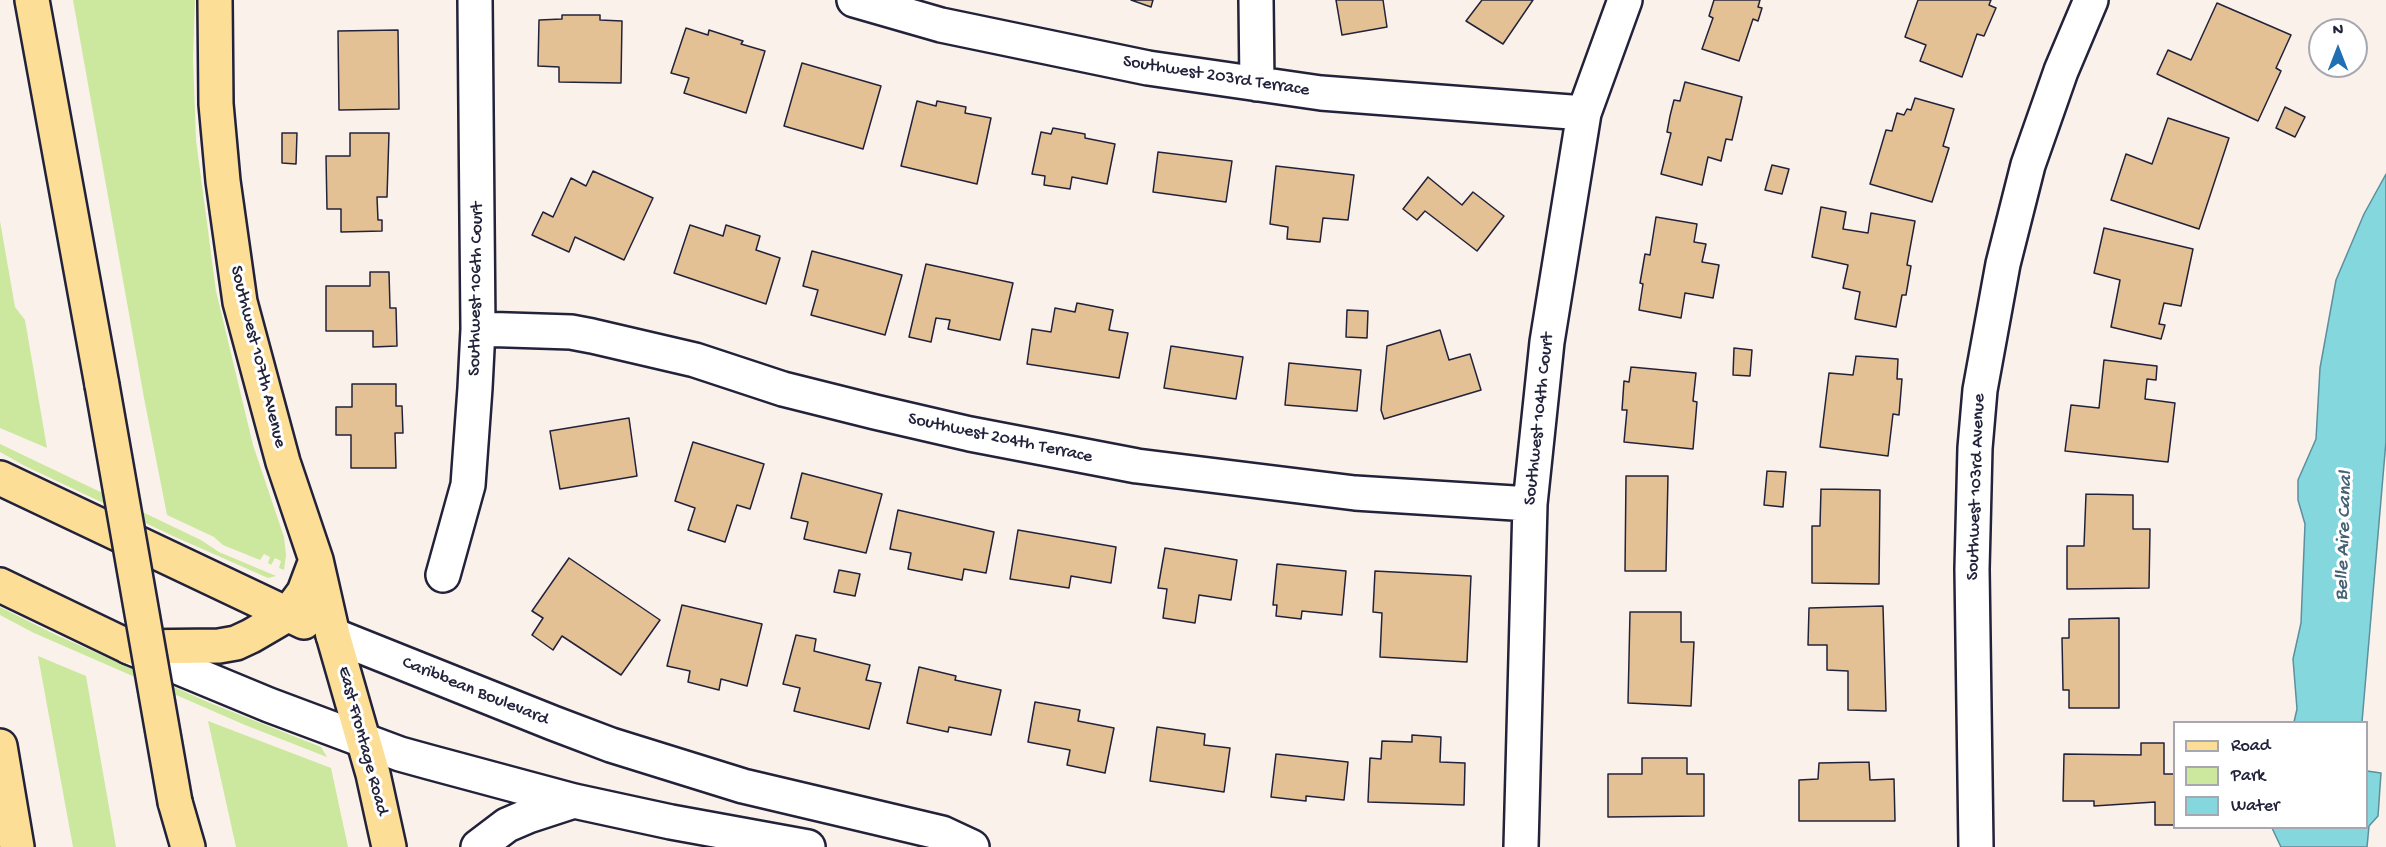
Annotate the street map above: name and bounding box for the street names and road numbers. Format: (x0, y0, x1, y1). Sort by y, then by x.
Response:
street label: Southwest 203rd Terrace (1121, 52, 1311, 102)
street label: Southwest 106th Court (465, 202, 489, 376)
street label: Southwest 107th Avenue (224, 264, 290, 450)
street label: Southwest 104th Court (1520, 332, 1560, 506)
street label: Southwest 103rd Avenue (1963, 393, 1991, 581)
street label: Southwest 204th Terrace (906, 409, 1094, 469)
street label: Caribbean Boulevard (399, 653, 551, 731)
street label: East Frontage Road (332, 664, 392, 818)

